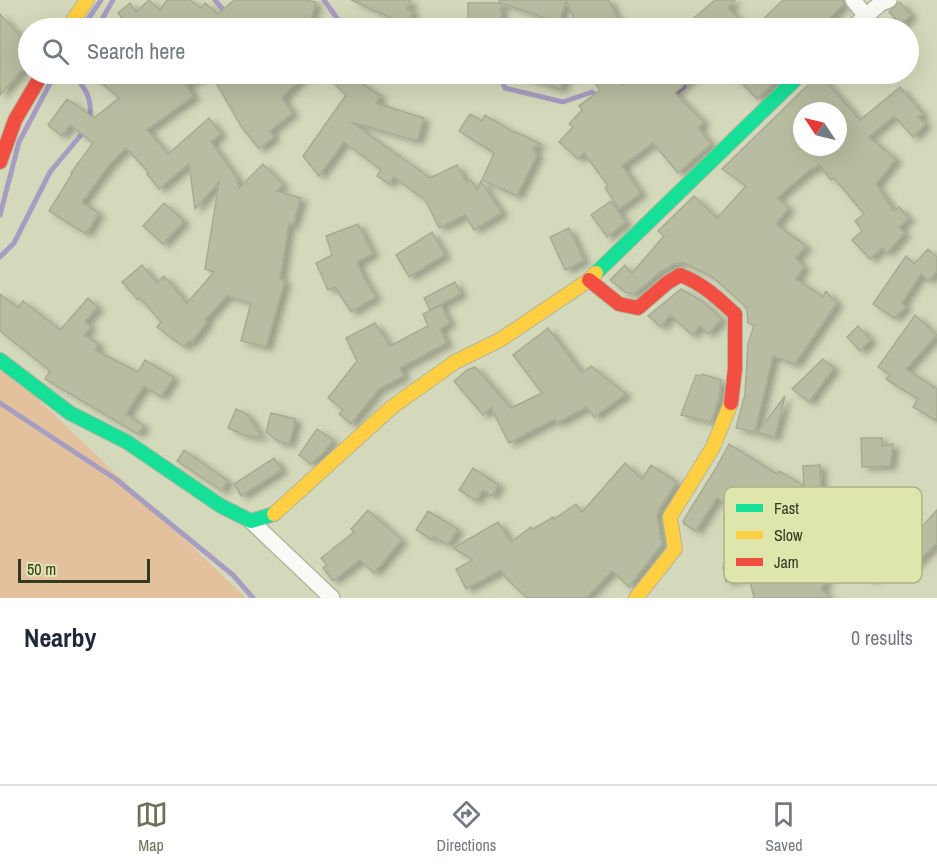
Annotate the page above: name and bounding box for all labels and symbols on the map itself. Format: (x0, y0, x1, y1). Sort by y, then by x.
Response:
north arrow (793, 102, 847, 156)
legend (724, 487, 922, 583)
text: Fast (774, 497, 799, 519)
text: Slow (774, 524, 803, 546)
text: Jam (774, 551, 799, 573)
scale bar (18, 556, 150, 584)

